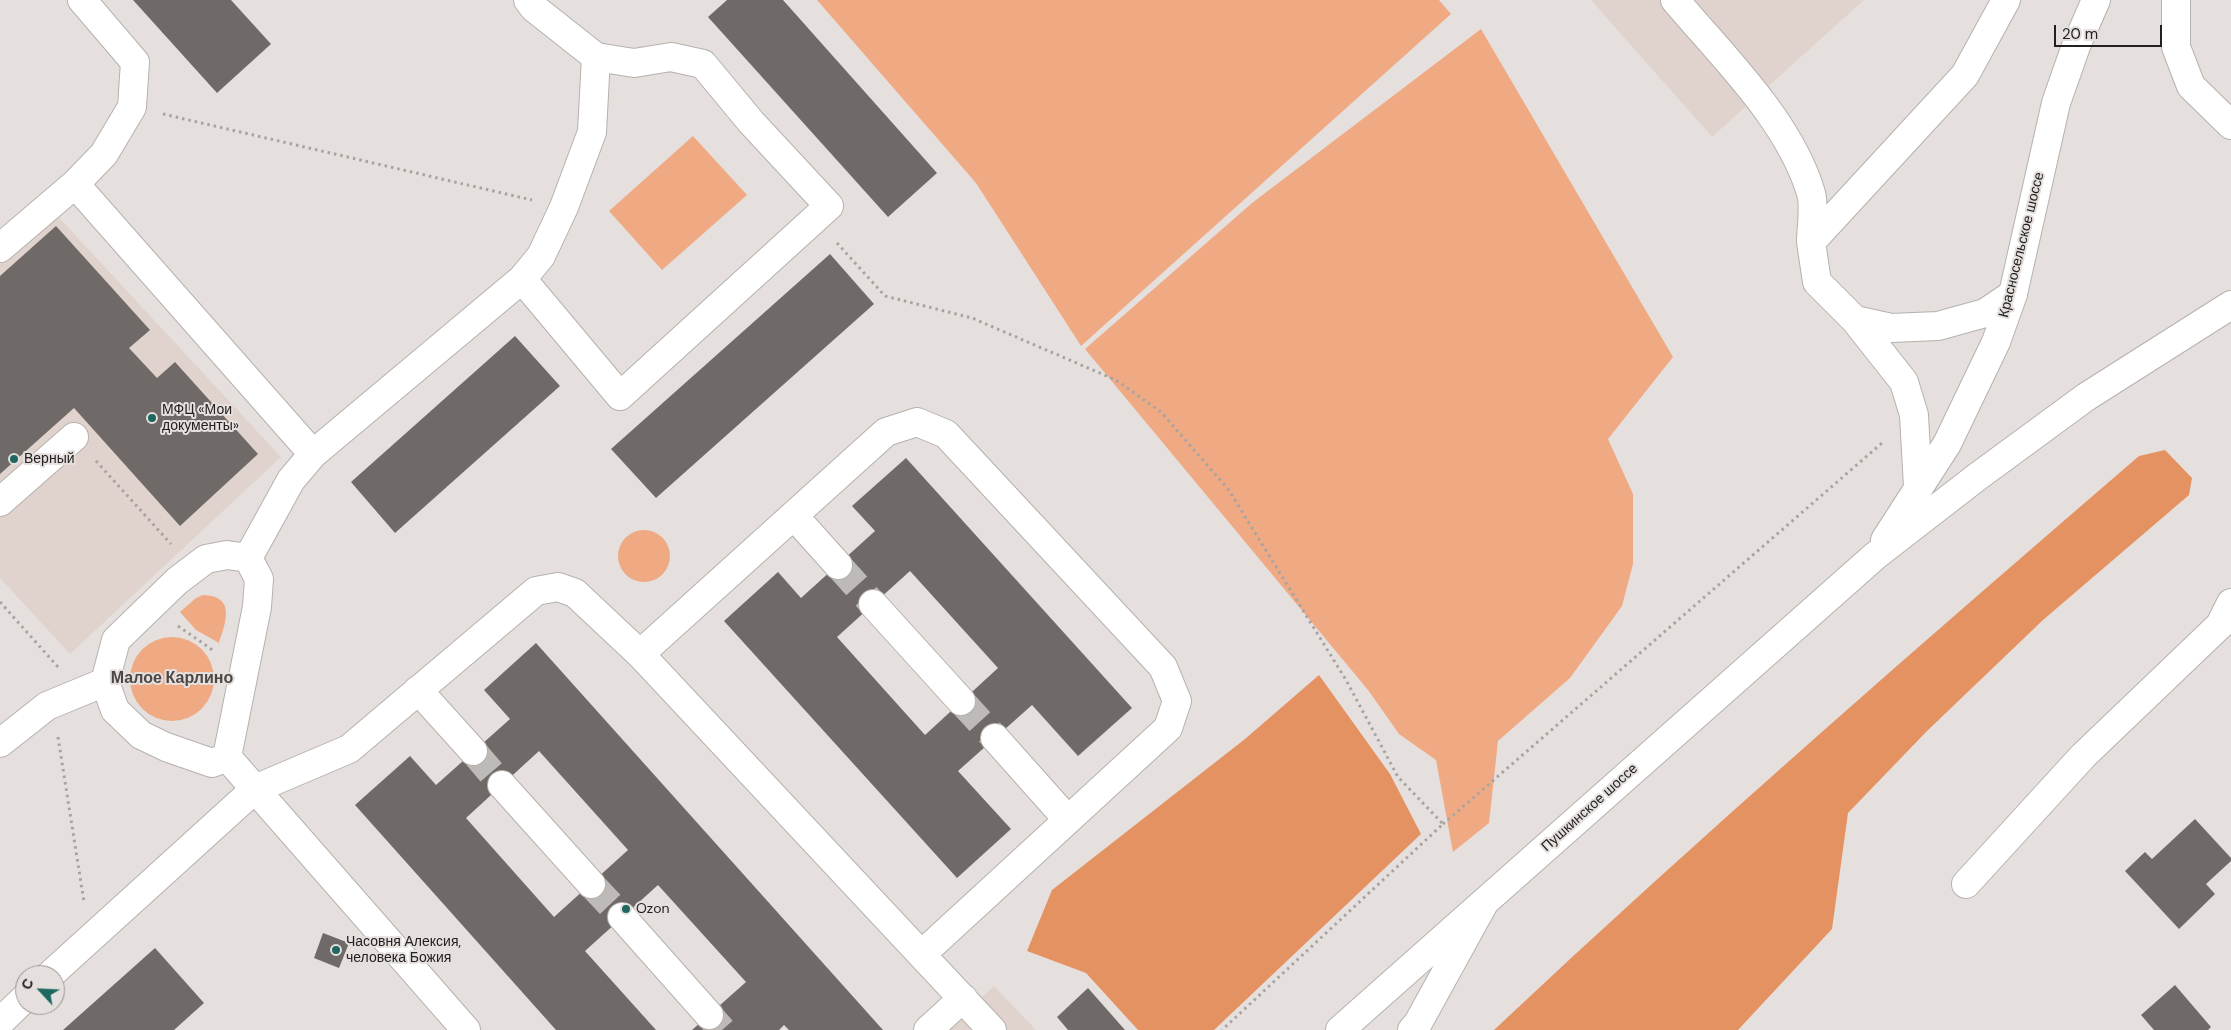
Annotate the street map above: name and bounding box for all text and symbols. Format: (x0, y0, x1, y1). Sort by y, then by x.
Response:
scale bar (2056, 15, 2164, 47)
text: 20 m (2062, 24, 2098, 44)
street label: Красносельское шоссе (1996, 170, 2048, 320)
place label: МФЦ «Мои документы» (162, 402, 239, 434)
marker: МФЦ «Мои документы» (146, 412, 158, 424)
place label: Верный (24, 451, 75, 467)
marker: Верный (8, 453, 20, 465)
district label: Малое Карлино (111, 669, 233, 689)
street label: Пушкинское шоссе (1539, 760, 1641, 856)
place label: Ozon (636, 901, 670, 917)
marker: Ozon (620, 903, 632, 915)
place label: Часовня Алексия, человека Божия (346, 934, 461, 966)
marker: Часовня Алексия, человека Божия (330, 944, 342, 956)
north arrow (15, 965, 65, 1015)
text: С (17, 976, 38, 992)

